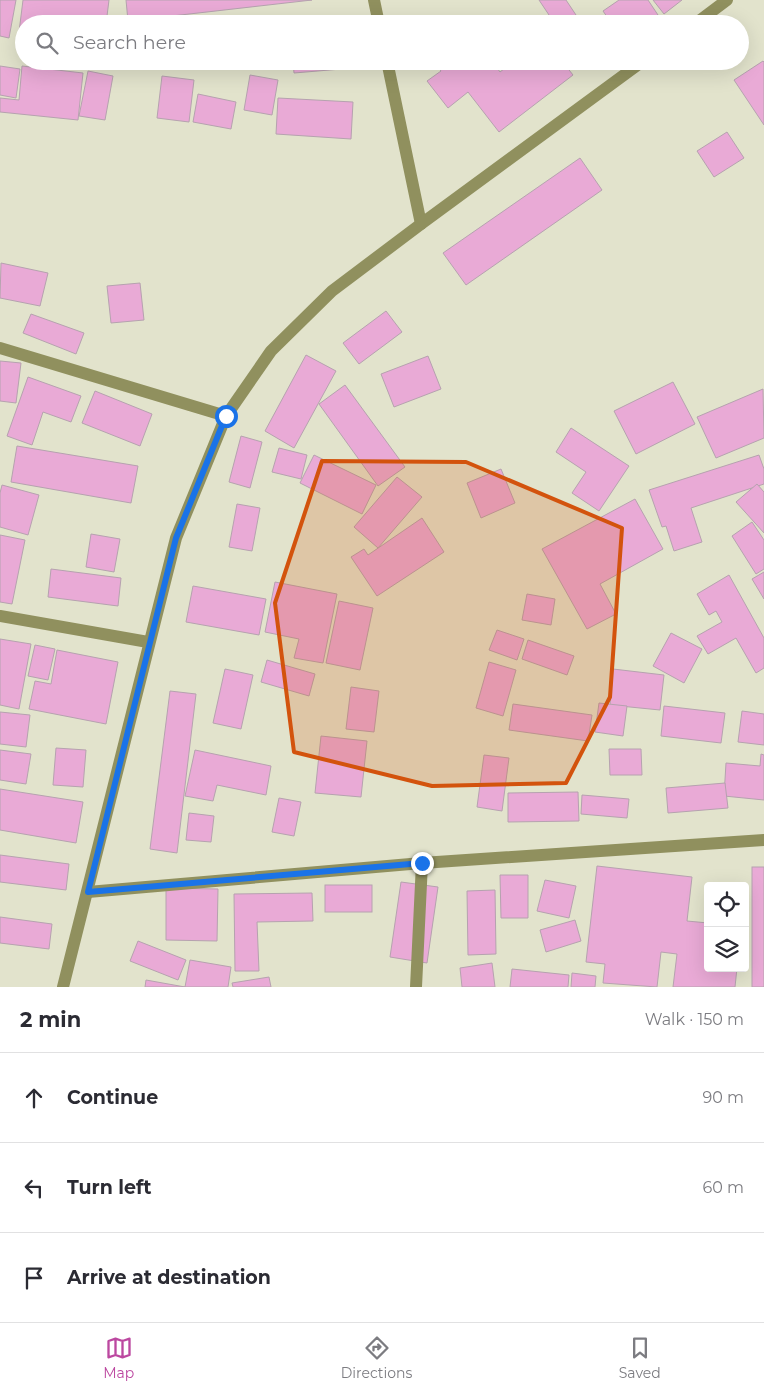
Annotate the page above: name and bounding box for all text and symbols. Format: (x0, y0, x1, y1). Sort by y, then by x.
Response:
search box (15, 15, 749, 70)
icon: search (33, 29, 61, 57)
text: Search here (73, 31, 186, 54)
route start (215, 405, 238, 428)
route end (411, 852, 434, 875)
map controls (704, 882, 749, 972)
button: locate (704, 882, 749, 927)
button: layers (704, 927, 749, 972)
text: 2 min (20, 1007, 81, 1032)
text: Walk · 150 m (645, 1010, 744, 1029)
icon: ahead (20, 1084, 48, 1112)
text: Continue (67, 1086, 158, 1109)
text: 90 m (702, 1088, 744, 1107)
icon: left (20, 1174, 48, 1202)
text: Turn left (67, 1176, 152, 1199)
text: 60 m (702, 1178, 744, 1197)
icon: arrive (20, 1264, 48, 1292)
text: Arrive at destination (67, 1266, 271, 1289)
tab: Map (103, 1334, 134, 1382)
tab: Directions (341, 1334, 412, 1382)
tab: Saved (619, 1334, 661, 1382)

